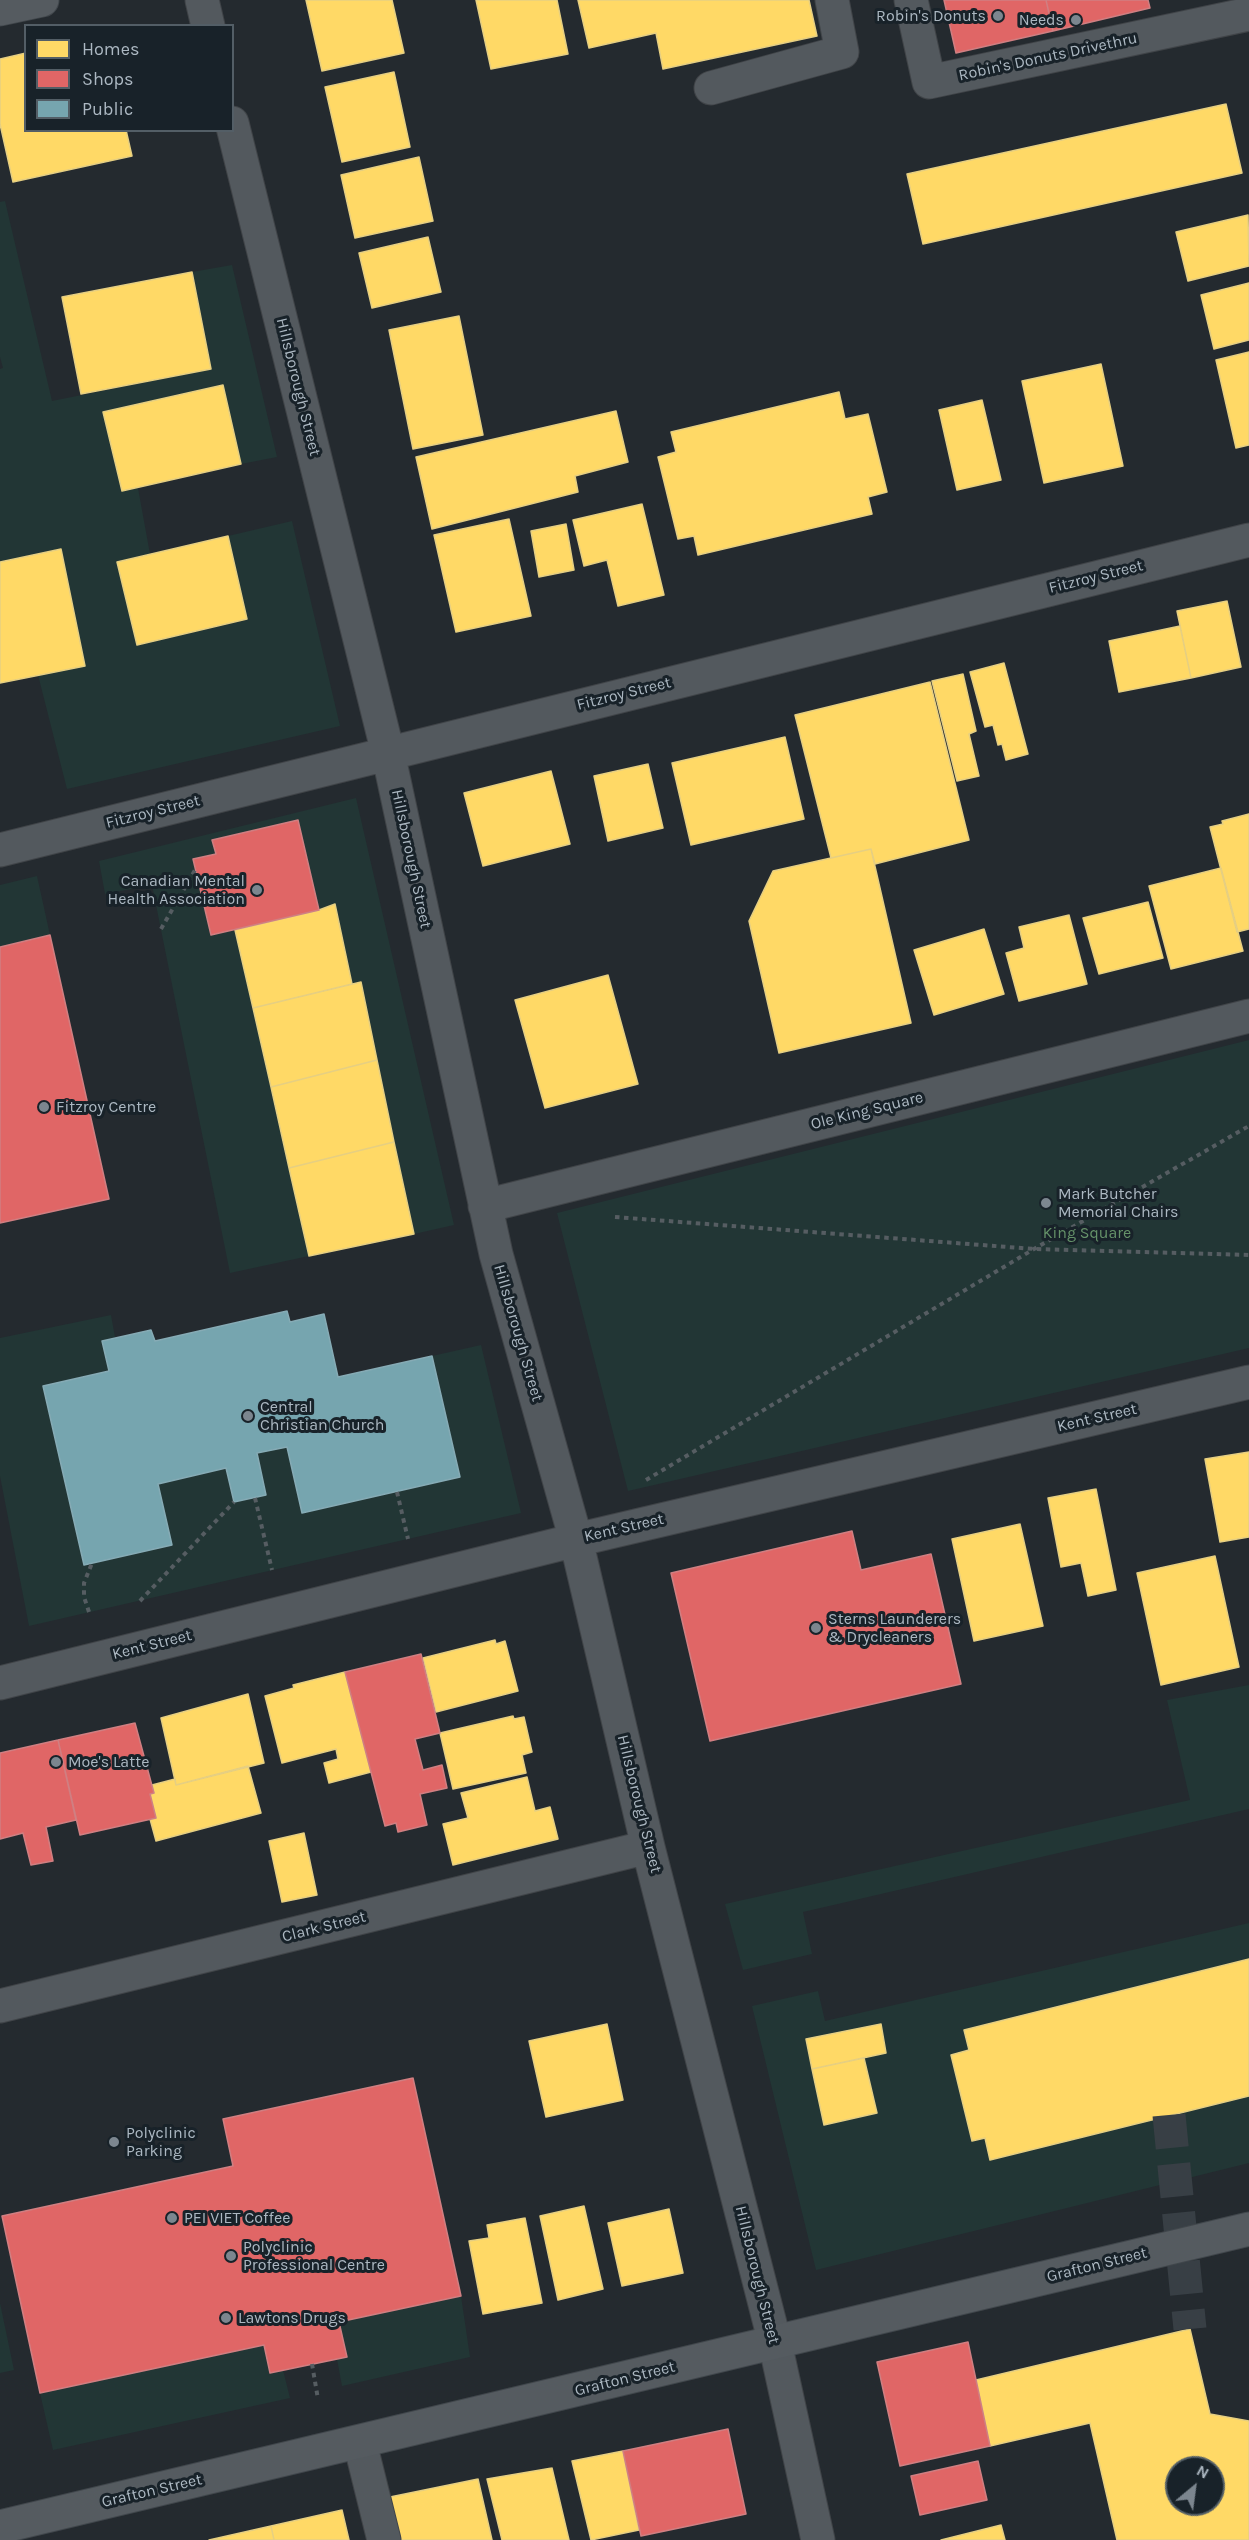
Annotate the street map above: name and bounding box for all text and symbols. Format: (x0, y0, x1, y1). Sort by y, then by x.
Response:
place label: Robin's Donuts (876, 6, 986, 26)
marker: Robin's Donuts (991, 9, 1005, 23)
place label: Needs (1019, 10, 1064, 30)
marker: Needs (1069, 13, 1083, 27)
legend (24, 24, 234, 132)
street label: Robin's Donuts Drivethru (957, 29, 1139, 85)
text: Homes (82, 38, 139, 60)
text: Shops (82, 68, 134, 90)
text: Public (82, 98, 133, 120)
street label: Hillsborough Street (272, 316, 324, 458)
street label: Fitzroy Street (1047, 556, 1145, 598)
street label: Fitzroy Street (575, 673, 673, 715)
street label: Hillsborough Street (387, 788, 435, 930)
street label: Fitzroy Street (104, 791, 202, 833)
place label: Canadian Mental Health Association (108, 871, 245, 909)
marker: Canadian Mental Health Association (250, 883, 264, 897)
street label: Ole King Square (809, 1088, 925, 1134)
place label: Fitzroy Centre (56, 1097, 156, 1117)
marker: Fitzroy Centre (37, 1100, 51, 1114)
place label: Mark Butcher Memorial Chairs (1058, 1184, 1178, 1222)
marker: Mark Butcher Memorial Chairs (1039, 1196, 1053, 1210)
park label: King Square (1043, 1223, 1131, 1243)
street label: Hillsborough Street (489, 1262, 547, 1404)
place label: Central Christian Church (260, 1397, 384, 1435)
street label: Kent Street (1055, 1399, 1139, 1437)
marker: Central Christian Church (241, 1409, 255, 1423)
street label: Kent Street (582, 1509, 666, 1547)
place label: Sterns Launderers & Drycleaners (828, 1609, 961, 1647)
marker: Sterns Launderers & Drycleaners (809, 1621, 823, 1635)
street label: Kent Street (110, 1626, 194, 1664)
street label: Hillsborough Street (613, 1733, 665, 1875)
place label: Moe's Latte (68, 1752, 149, 1772)
marker: Moe's Latte (49, 1755, 63, 1769)
street label: Clark Street (280, 1907, 368, 1947)
place label: Polyclinic Parking (126, 2123, 196, 2161)
marker: Polyclinic Parking (107, 2135, 121, 2149)
street label: Hillsborough Street (731, 2204, 783, 2346)
place label: PEI VIET Coffee (184, 2208, 290, 2228)
marker: PEI VIET Coffee (165, 2211, 179, 2225)
place label: Polyclinic Professional Centre (243, 2237, 385, 2275)
street label: Grafton Street (1045, 2243, 1149, 2287)
marker: Polyclinic Professional Centre (224, 2249, 238, 2263)
place label: Lawtons Drugs (238, 2308, 346, 2328)
marker: Lawtons Drugs (219, 2311, 233, 2325)
street label: Grafton Street (573, 2357, 677, 2401)
north arrow (1165, 2456, 1225, 2516)
text: N (1193, 2460, 1213, 2483)
street label: Grafton Street (100, 2470, 204, 2512)

